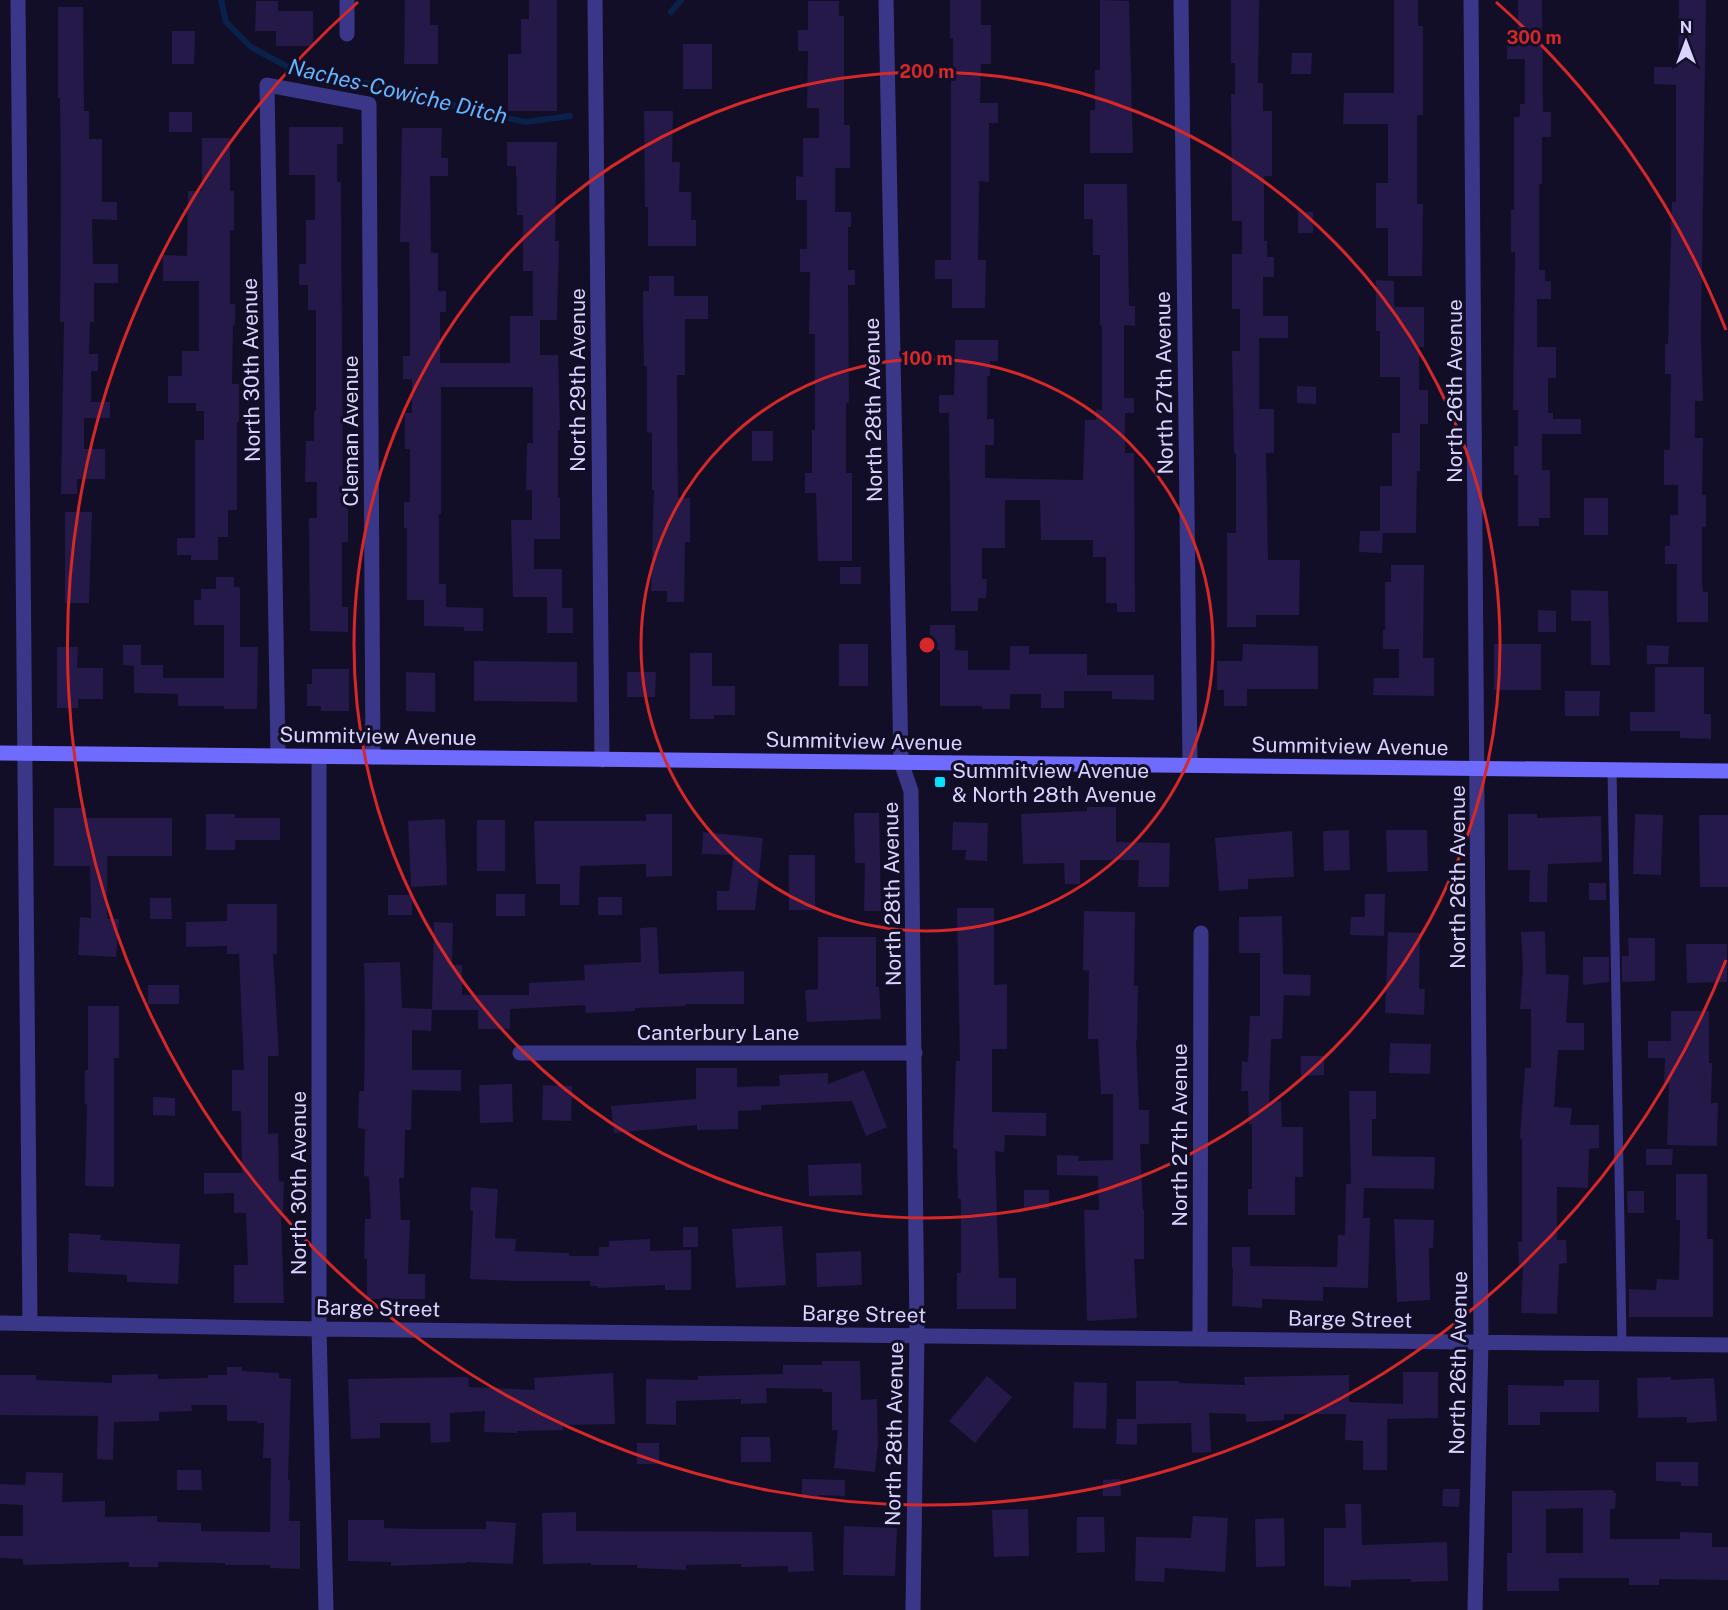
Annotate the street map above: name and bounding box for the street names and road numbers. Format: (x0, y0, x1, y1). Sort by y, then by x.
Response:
street label: North 30th Avenue (237, 278, 265, 462)
street label: North 29th Avenue (565, 288, 590, 472)
street label: North 27th Avenue (1150, 291, 1178, 475)
street label: North 26th Avenue (1442, 299, 1467, 483)
street label: North 28th Avenue (859, 318, 887, 502)
street label: Cleman Avenue (338, 355, 363, 507)
street label: Summitview Avenue (279, 722, 477, 750)
street label: Summitview Avenue (765, 727, 963, 755)
street label: Summitview Avenue (1251, 732, 1449, 760)
street label: North 26th Avenue (1445, 785, 1470, 969)
street label: North 28th Avenue (878, 802, 906, 986)
street label: Canterbury Lane (637, 1020, 799, 1045)
street label: North 27th Avenue (1167, 1043, 1192, 1227)
street label: North 30th Avenue (286, 1091, 311, 1275)
street label: North 26th Avenue (1444, 1271, 1472, 1455)
street label: Barge Street (316, 1294, 440, 1322)
street label: Barge Street (802, 1300, 926, 1328)
street label: Barge Street (1288, 1305, 1412, 1333)
street label: North 28th Avenue (880, 1342, 908, 1526)

